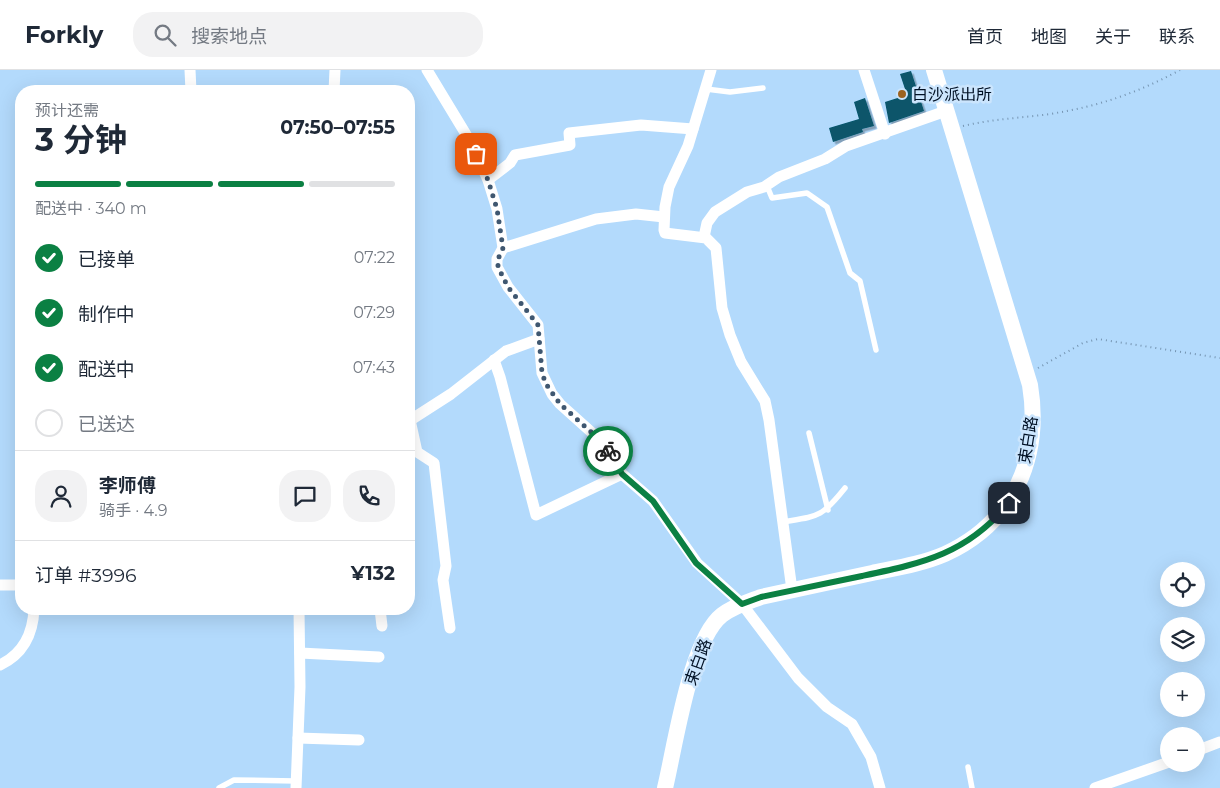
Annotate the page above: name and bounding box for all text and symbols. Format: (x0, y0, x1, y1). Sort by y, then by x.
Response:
search box (133, 12, 483, 57)
text: Forkly (25, 20, 103, 49)
icon: search (151, 21, 179, 49)
text: 搜索地点 (191, 25, 267, 48)
text: 首页 (967, 26, 1003, 48)
text: 地图 (1031, 26, 1067, 48)
text: 关于 (1095, 26, 1131, 48)
text: 联系 (1159, 26, 1195, 48)
place label: 白沙派出所 (912, 85, 992, 104)
marker: 白沙派出所 (896, 88, 908, 100)
text: 预计还需 (35, 101, 99, 120)
text: 07:50–07:55 (280, 116, 395, 139)
text: 3 分钟 (35, 120, 127, 159)
pin (455, 133, 497, 175)
icon: bag (462, 140, 490, 168)
text: 配送中 · 340 m (35, 199, 147, 218)
icon: check (35, 244, 63, 272)
text: 已接单 (78, 248, 135, 271)
text: 07:22 (354, 248, 395, 267)
icon: check (35, 299, 63, 327)
text: 制作中 (78, 303, 135, 326)
text: 07:29 (353, 303, 395, 322)
icon: check (35, 354, 63, 382)
text: 配送中 (78, 358, 135, 381)
text: 07:43 (353, 358, 395, 377)
text: 已送达 (78, 413, 135, 436)
street label: 束白路 (1015, 415, 1041, 465)
courier (583, 426, 633, 476)
icon: bike (594, 437, 622, 465)
button: person (35, 470, 87, 522)
button: chat (279, 470, 331, 522)
button: phone (343, 470, 395, 522)
text: 李师傅 (99, 474, 156, 497)
pin (988, 482, 1030, 524)
icon: home (995, 489, 1023, 517)
text: 骑手 · 4.9 (99, 501, 167, 520)
text: ¥132 (351, 562, 395, 585)
map controls (1160, 562, 1205, 772)
button: locate (1160, 562, 1205, 607)
text: 订单 #3996 (35, 564, 137, 587)
button: layers (1160, 617, 1205, 662)
street label: 束白路 (681, 636, 715, 688)
button: + (1160, 672, 1205, 717)
button: − (1160, 727, 1205, 772)

